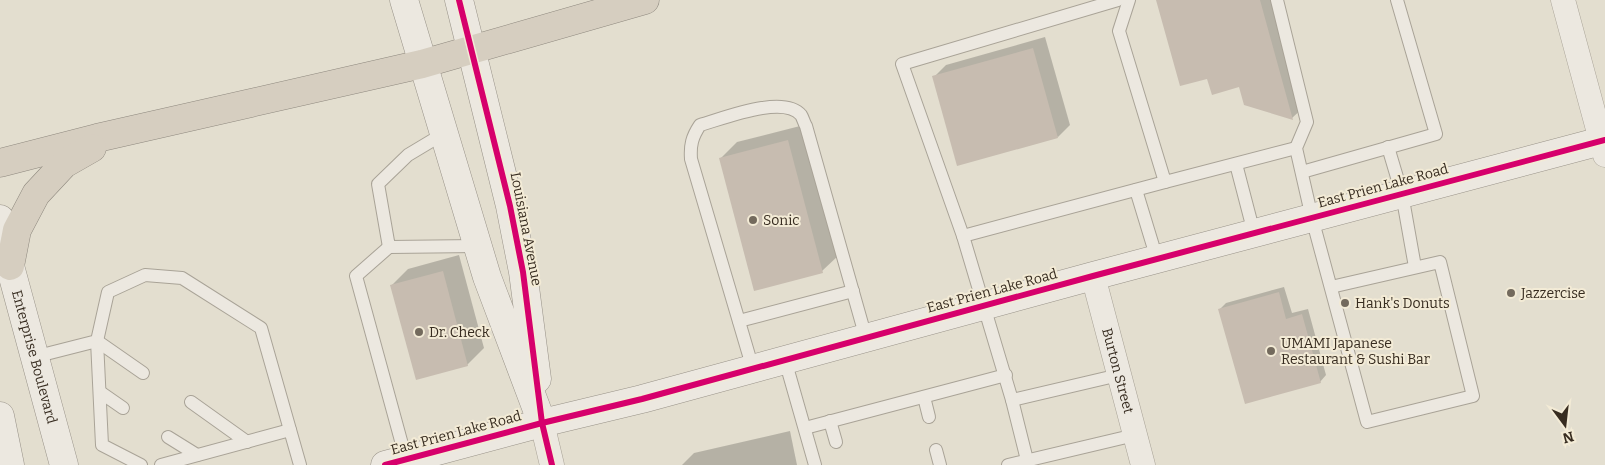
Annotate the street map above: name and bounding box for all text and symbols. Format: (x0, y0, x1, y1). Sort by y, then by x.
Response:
street label: East Prien Lake Road (1316, 160, 1450, 212)
street label: Louisiana Avenue (507, 171, 545, 287)
place label: Sonic (763, 212, 799, 229)
marker: Sonic (747, 214, 759, 226)
street label: East Prien Lake Road (925, 265, 1059, 317)
place label: Jazzercise (1520, 285, 1586, 302)
marker: Jazzercise (1505, 287, 1517, 299)
street label: Enterprise Boulevard (8, 288, 61, 425)
place label: Hank's Donuts (1355, 295, 1450, 312)
marker: Hank's Donuts (1339, 297, 1351, 309)
place label: Dr. Check (429, 324, 490, 341)
marker: Dr. Check (413, 326, 425, 338)
street label: Burton Street (1099, 326, 1138, 415)
place label: UMAMI Japanese Restaurant & Sushi Bar (1281, 335, 1430, 368)
marker: UMAMI Japanese Restaurant & Sushi Bar (1265, 345, 1277, 357)
north arrow (1540, 400, 1590, 450)
street label: East Prien Lake Road (389, 407, 523, 459)
text: N (1561, 427, 1576, 447)

